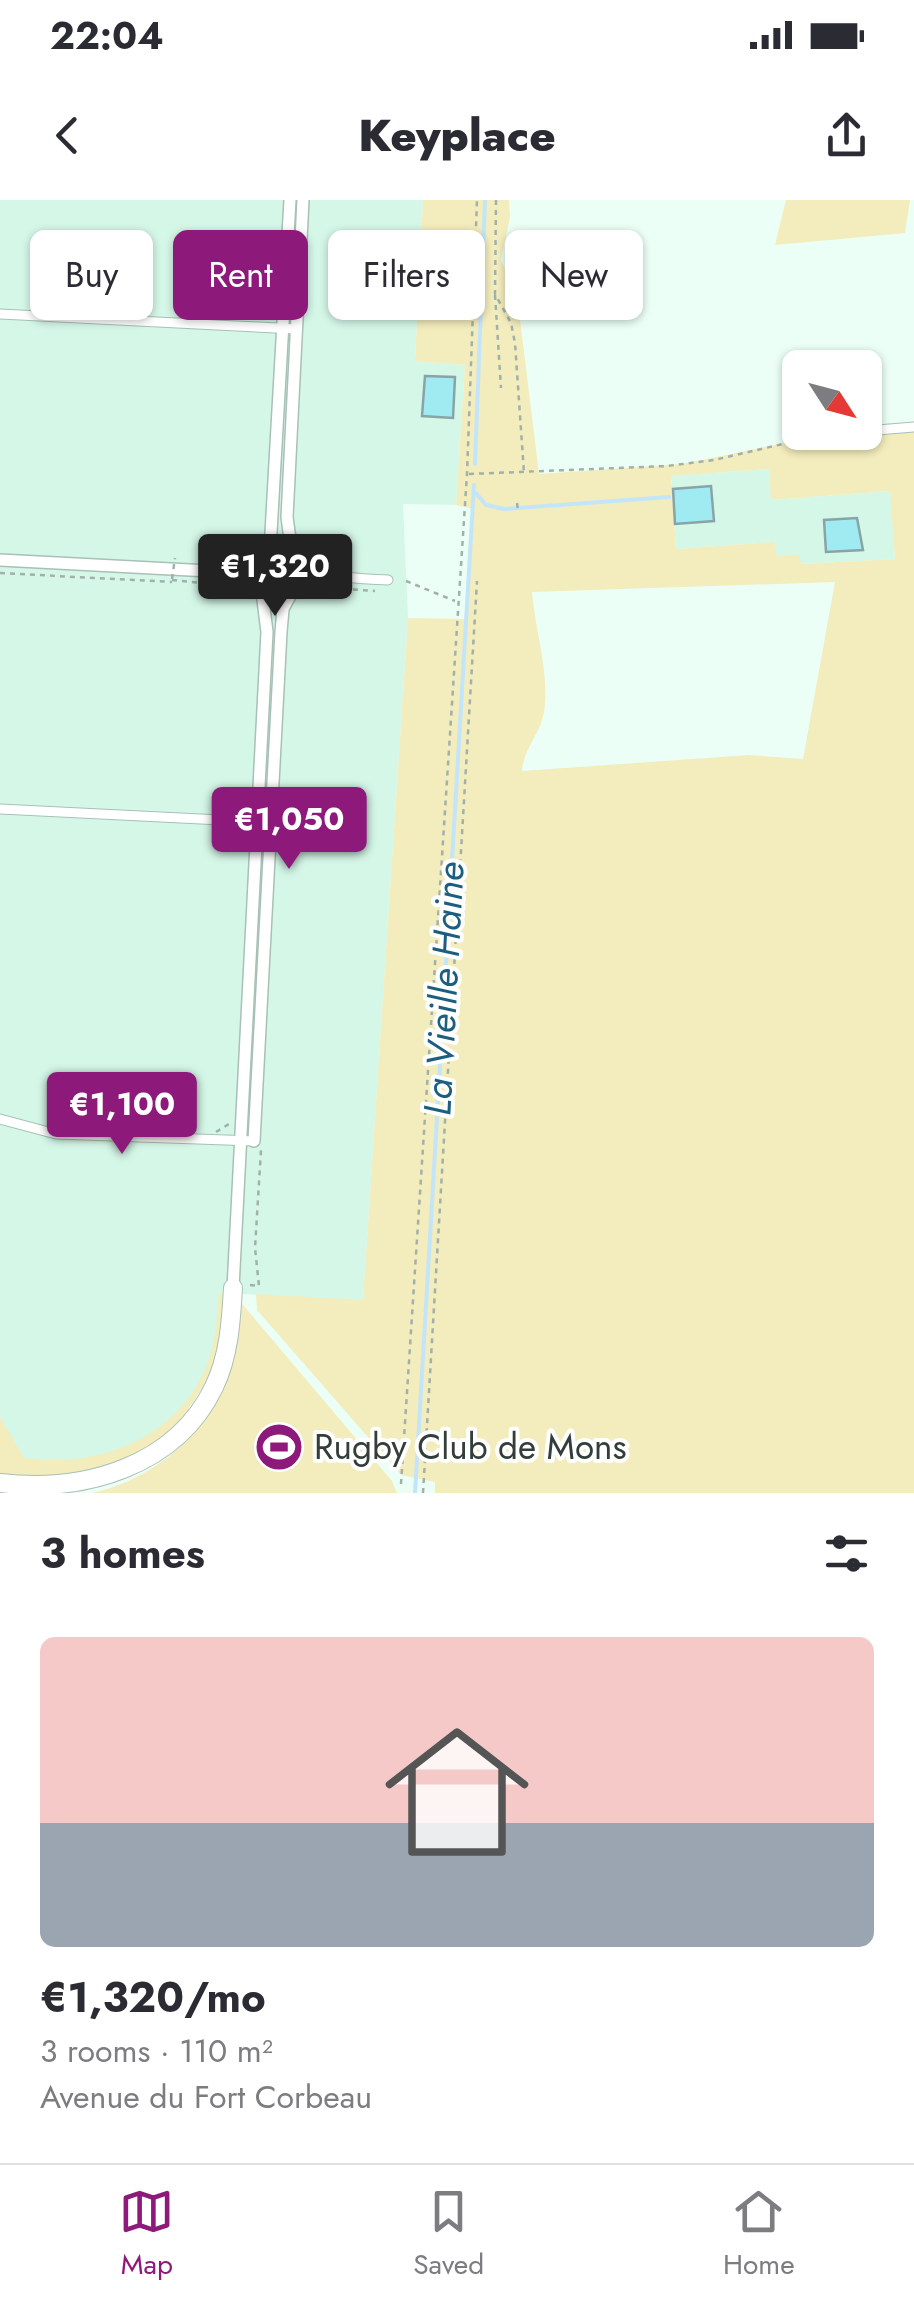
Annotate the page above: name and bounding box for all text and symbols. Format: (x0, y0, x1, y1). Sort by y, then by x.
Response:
text: 22:04 (50, 8, 164, 63)
text: Keyplace (358, 103, 556, 168)
icon: back (40, 108, 95, 163)
icon: share (819, 108, 874, 163)
chip: Buy (30, 230, 153, 320)
chip: Rent (173, 230, 308, 320)
chip: Filters (328, 230, 485, 320)
chip: New (505, 230, 643, 320)
north arrow (782, 350, 882, 450)
map controls (782, 350, 882, 450)
pin: €1,320 (194, 534, 356, 619)
text: €1,320 (220, 543, 330, 589)
pin: €1,050 (208, 787, 370, 872)
text: €1,050 (234, 796, 344, 842)
water label: La Vieille Haine (409, 861, 478, 1117)
pin: €1,100 (41, 1072, 203, 1157)
text: €1,100 (69, 1081, 175, 1127)
sports icon: Rugby Club de Mons (253, 1421, 305, 1473)
place label: Rugby Club de Mons (314, 1422, 627, 1472)
text: 3 homes (40, 1523, 205, 1584)
icon: filters (819, 1526, 874, 1581)
icon: home (367, 1702, 547, 1882)
text: €1,320/mo (40, 1967, 266, 2028)
text: 3 rooms · 110 m² (40, 2028, 273, 2074)
text: Avenue du Fort Corbeau (40, 2074, 372, 2120)
tab: Map (119, 2184, 174, 2285)
tab: Saved (413, 2184, 484, 2285)
tab: Home (723, 2184, 795, 2285)

